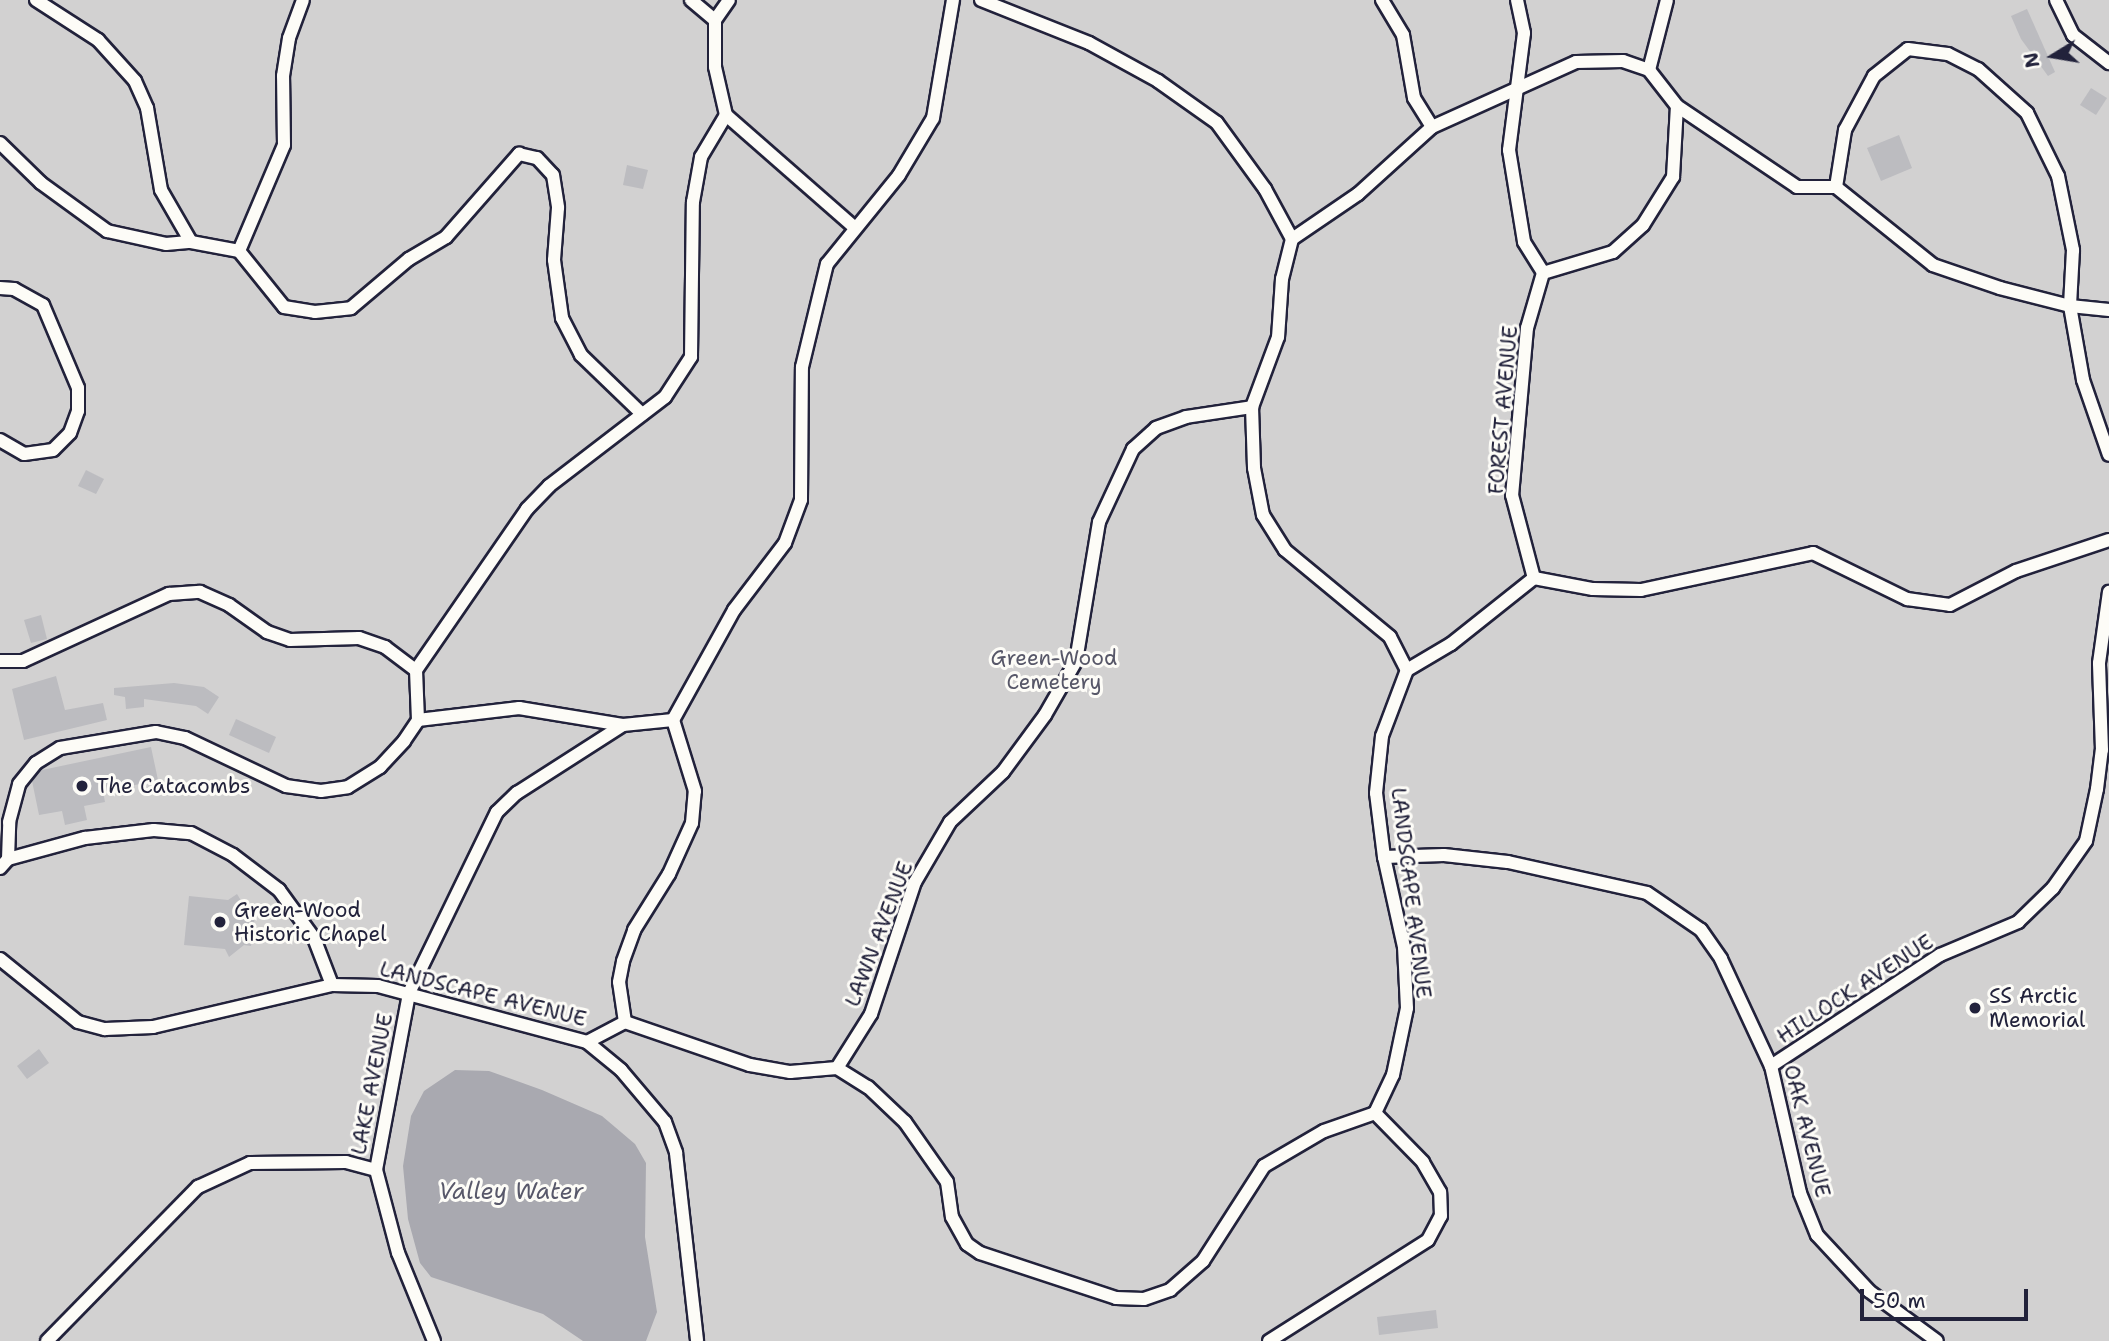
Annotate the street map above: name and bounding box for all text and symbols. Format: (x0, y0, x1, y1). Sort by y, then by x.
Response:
north arrow (2018, 21, 2088, 91)
text: N (2018, 50, 2046, 70)
street label: FOREST AVENUE (1483, 325, 1523, 495)
park label: Green-Wood Cemetery (991, 645, 1117, 695)
place label: The Catacombs (96, 773, 250, 799)
marker: The Catacombs (74, 778, 90, 794)
street label: LANDSCAPE AVENUE (1386, 786, 1436, 1000)
street label: LAWN AVENUE (840, 858, 918, 1010)
place label: Green-Wood Historic Chapel (234, 897, 387, 947)
marker: Green-Wood Historic Chapel (212, 914, 228, 930)
street label: HILLOCK AVENUE (1772, 929, 1938, 1049)
street label: LANDSCAPE AVENUE (377, 956, 589, 1032)
place label: SS Arctic Memorial (1989, 983, 2085, 1033)
marker: SS Arctic Memorial (1967, 1000, 1983, 1016)
street label: LAKE AVENUE (346, 1011, 398, 1157)
street label: OAK AVENUE (1778, 1062, 1836, 1200)
water label: Valley Water (438, 1177, 584, 1205)
scale bar (1864, 1274, 2032, 1318)
text: 50 m (1873, 1287, 1926, 1315)

